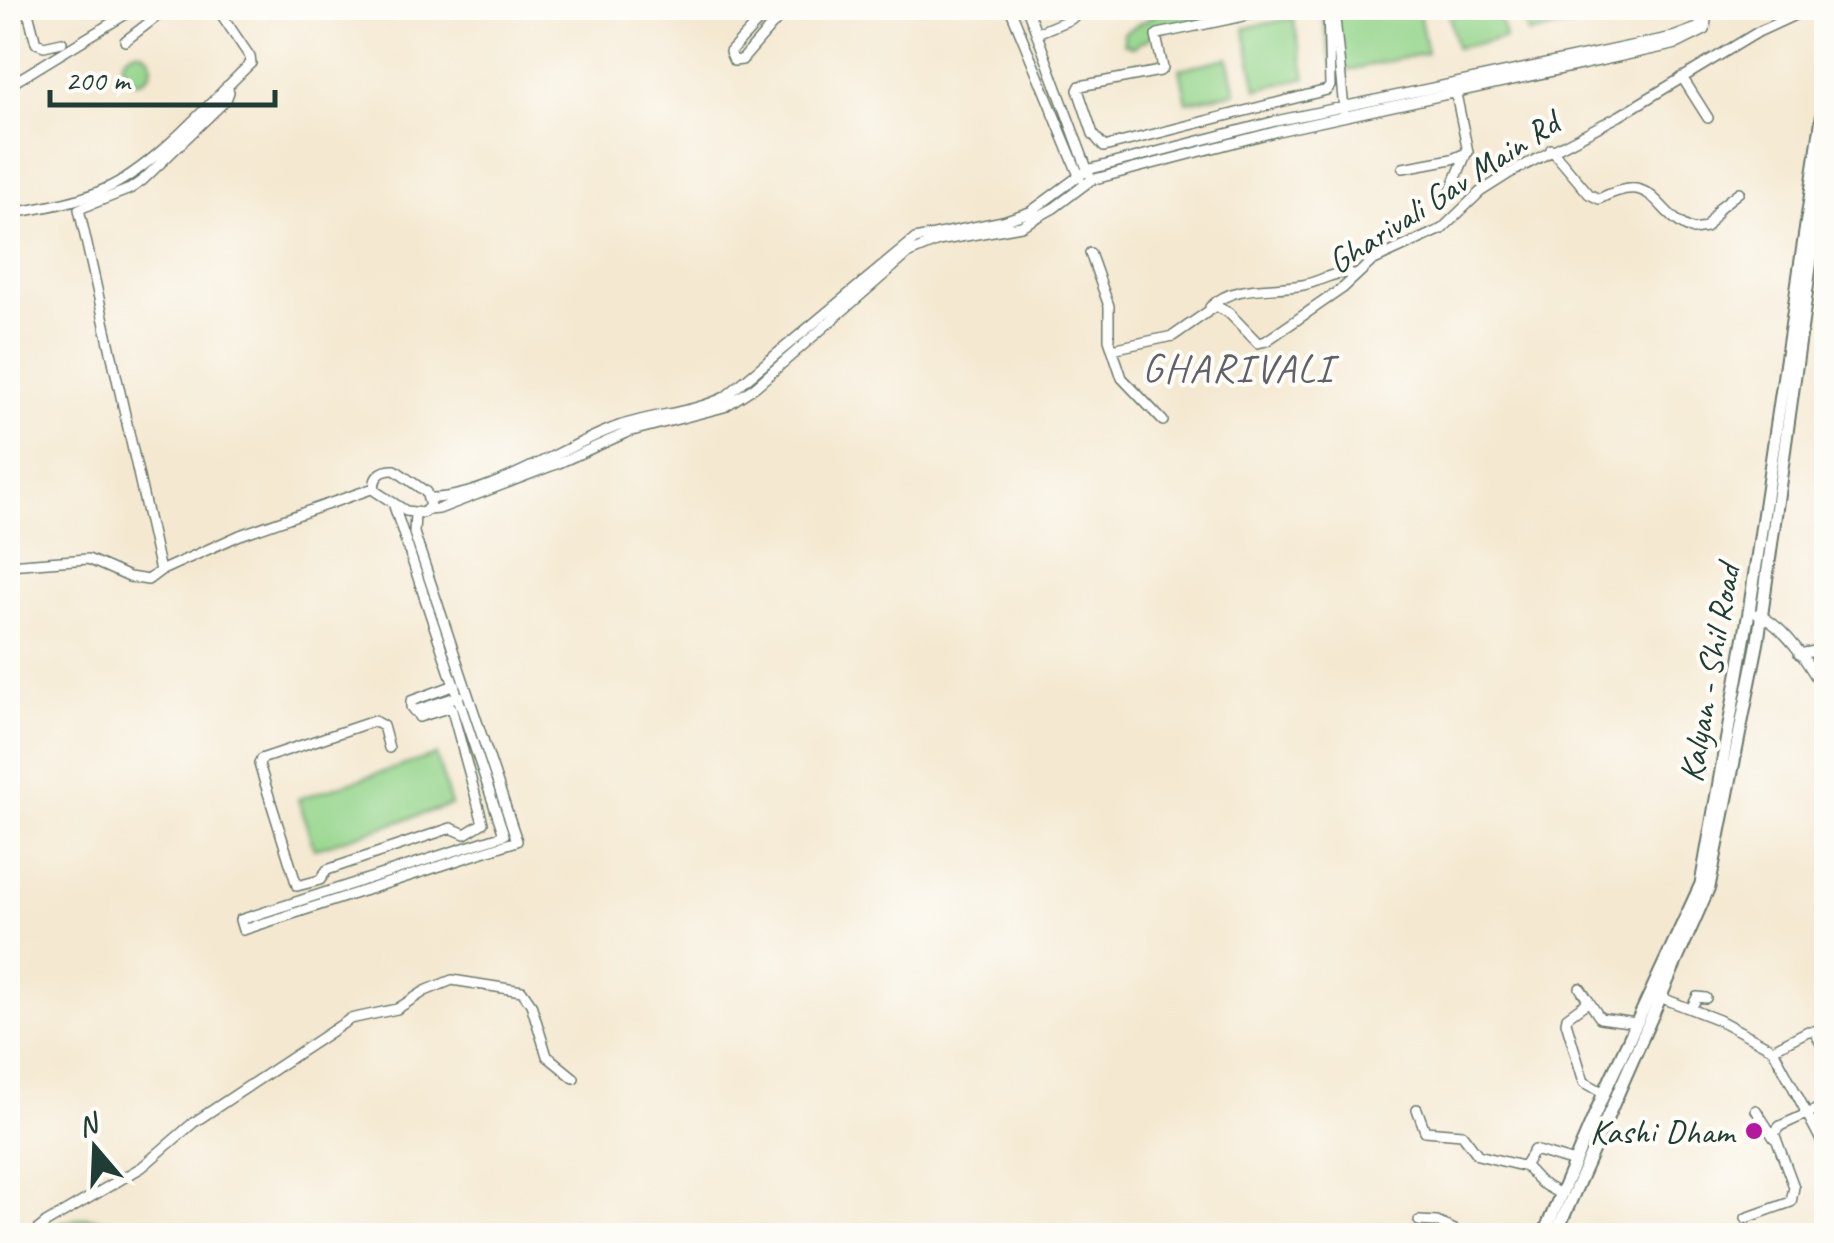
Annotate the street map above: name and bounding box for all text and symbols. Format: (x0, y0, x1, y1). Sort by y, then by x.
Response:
scale bar (50, 45, 275, 107)
text: 200 m (65, 61, 132, 99)
street label: Gharivali Gav Main Rd (1319, 98, 1572, 284)
district label: GHARIVALI (1142, 343, 1340, 393)
street label: Kalyan - Shil Road (1668, 556, 1752, 785)
north arrow (45, 1098, 145, 1198)
text: N (73, 1104, 105, 1144)
place label: Kashi Dham (1590, 1109, 1737, 1154)
marker: Kashi Dham (1743, 1120, 1765, 1142)

